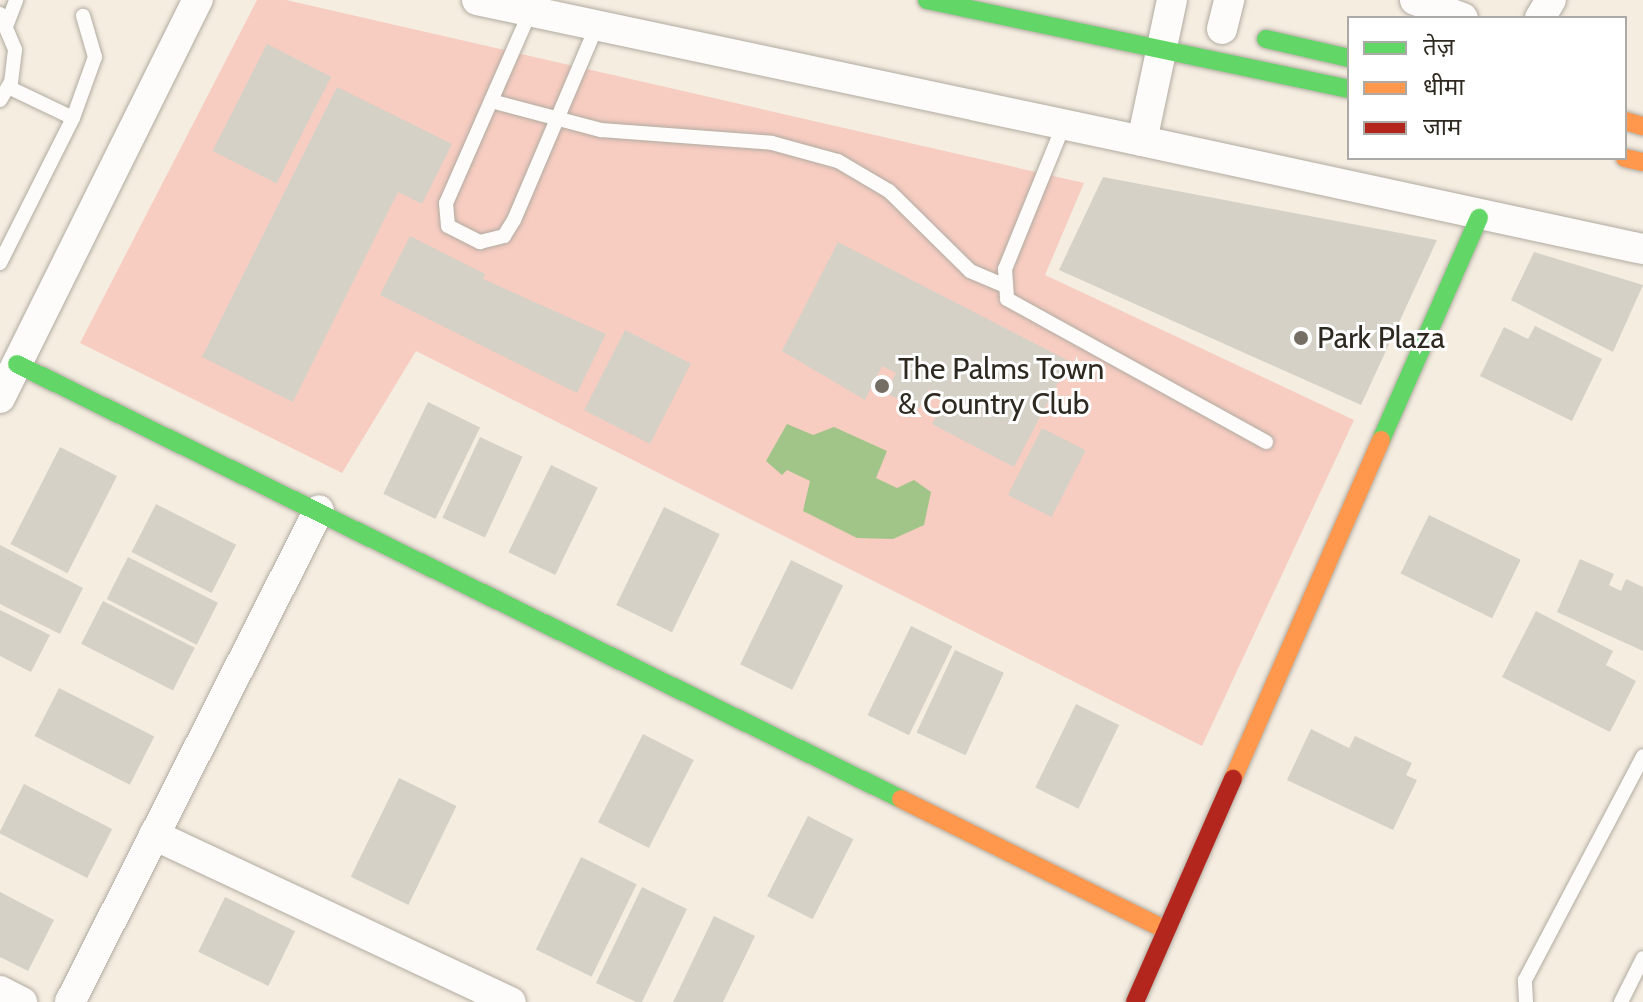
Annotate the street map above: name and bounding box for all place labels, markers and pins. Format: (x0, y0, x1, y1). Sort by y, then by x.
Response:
place label: Park Plaza (1317, 320, 1445, 356)
marker: Park Plaza (1292, 329, 1310, 347)
place label: The Palms Town & Country Club (898, 351, 1104, 422)
marker: The Palms Town & Country Club (873, 377, 891, 395)

